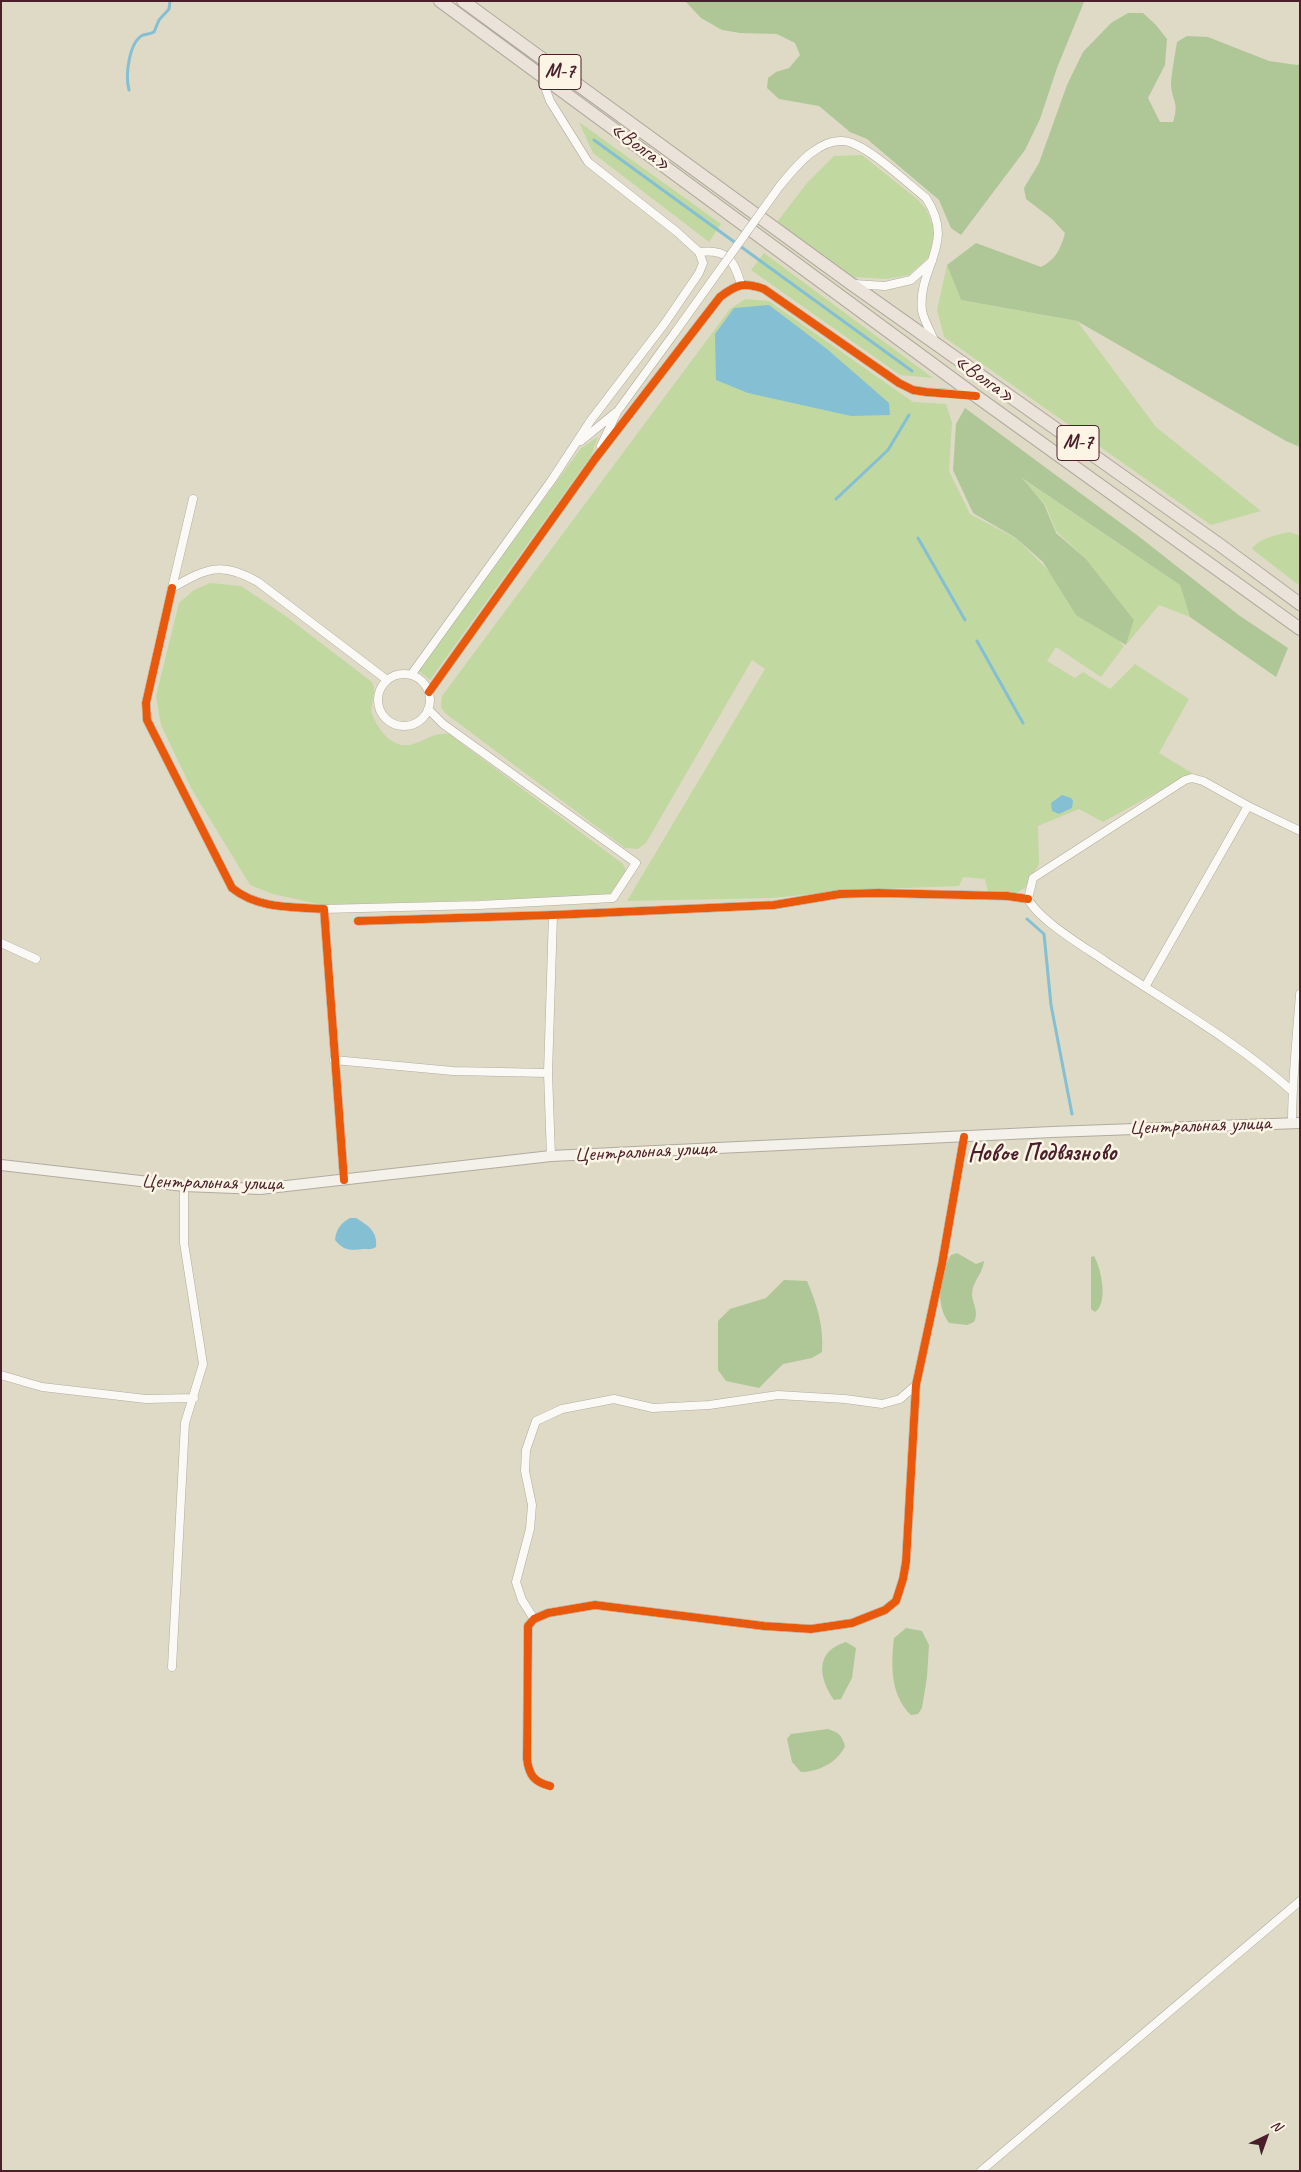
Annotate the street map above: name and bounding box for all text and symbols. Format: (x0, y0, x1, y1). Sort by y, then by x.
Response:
road number: М-7 (539, 54, 581, 90)
street label: «Волга» (605, 117, 675, 177)
street label: «Волга» (949, 349, 1019, 409)
road number: М-7 (1057, 426, 1099, 460)
street label: Центральная улица (1129, 1111, 1271, 1141)
street label: Центральная улица (574, 1136, 716, 1168)
district label: Новое Подвязново (968, 1140, 1116, 1168)
street label: Центральная улица (141, 1169, 283, 1197)
north arrow (1241, 2112, 1291, 2162)
text: N (1267, 2116, 1285, 2135)

